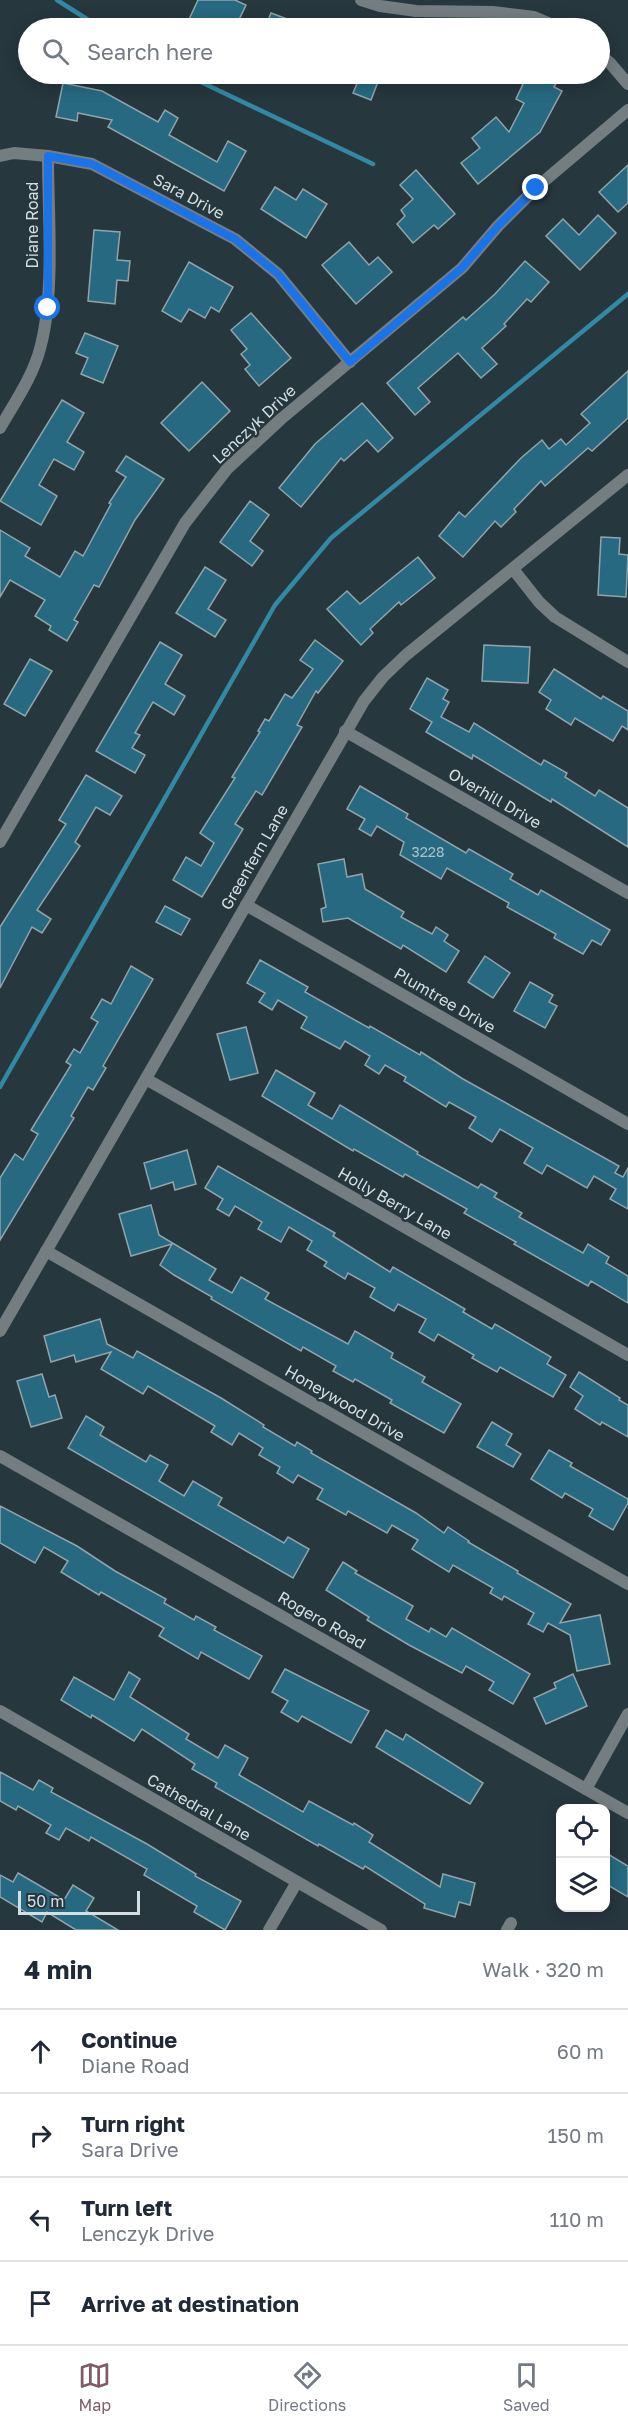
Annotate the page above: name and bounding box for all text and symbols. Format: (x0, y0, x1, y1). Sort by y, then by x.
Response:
search box (18, 18, 610, 84)
icon: search (39, 35, 72, 68)
text: Search here (87, 38, 213, 65)
street label: Sara Drive (150, 169, 228, 223)
route end (522, 174, 548, 200)
street label: Diane Road (22, 182, 42, 268)
route start (34, 294, 60, 320)
street label: Lenczyk Drive (208, 380, 300, 468)
street label: Overhill Drive (445, 763, 545, 833)
street label: Greenfern Lane (216, 801, 292, 913)
house number: 3228 (412, 843, 444, 860)
street label: Plumtree Drive (391, 963, 499, 1037)
street label: Holly Berry Lane (335, 1162, 455, 1244)
street label: Honeywood Drive (281, 1361, 409, 1445)
street label: Rogero Road (274, 1587, 370, 1653)
street label: Cathedral Lane (143, 1769, 255, 1845)
map controls (556, 1804, 610, 1912)
button: locate (556, 1804, 610, 1858)
button: layers (556, 1858, 610, 1912)
scale bar (18, 1888, 140, 1916)
text: 50 m (27, 1891, 64, 1911)
text: 4 min (24, 1954, 92, 1985)
text: Walk · 320 m (482, 1957, 604, 1981)
text: Continue (81, 2026, 177, 2053)
icon: ahead (24, 2035, 57, 2068)
text: 60 m (557, 2039, 604, 2063)
text: Diane Road (81, 2053, 190, 2077)
text: Turn right (81, 2110, 185, 2137)
icon: right (24, 2119, 57, 2152)
text: 150 m (548, 2123, 604, 2147)
text: Sara Drive (81, 2137, 179, 2161)
text: Turn left (81, 2194, 172, 2221)
icon: left (24, 2203, 57, 2236)
text: 110 m (550, 2207, 604, 2231)
text: Lenczyk Drive (81, 2221, 214, 2245)
icon: arrive (24, 2287, 57, 2320)
text: Arrive at destination (81, 2290, 299, 2317)
tab: Map (78, 2359, 111, 2415)
tab: Directions (268, 2359, 346, 2415)
tab: Saved (503, 2359, 550, 2415)

